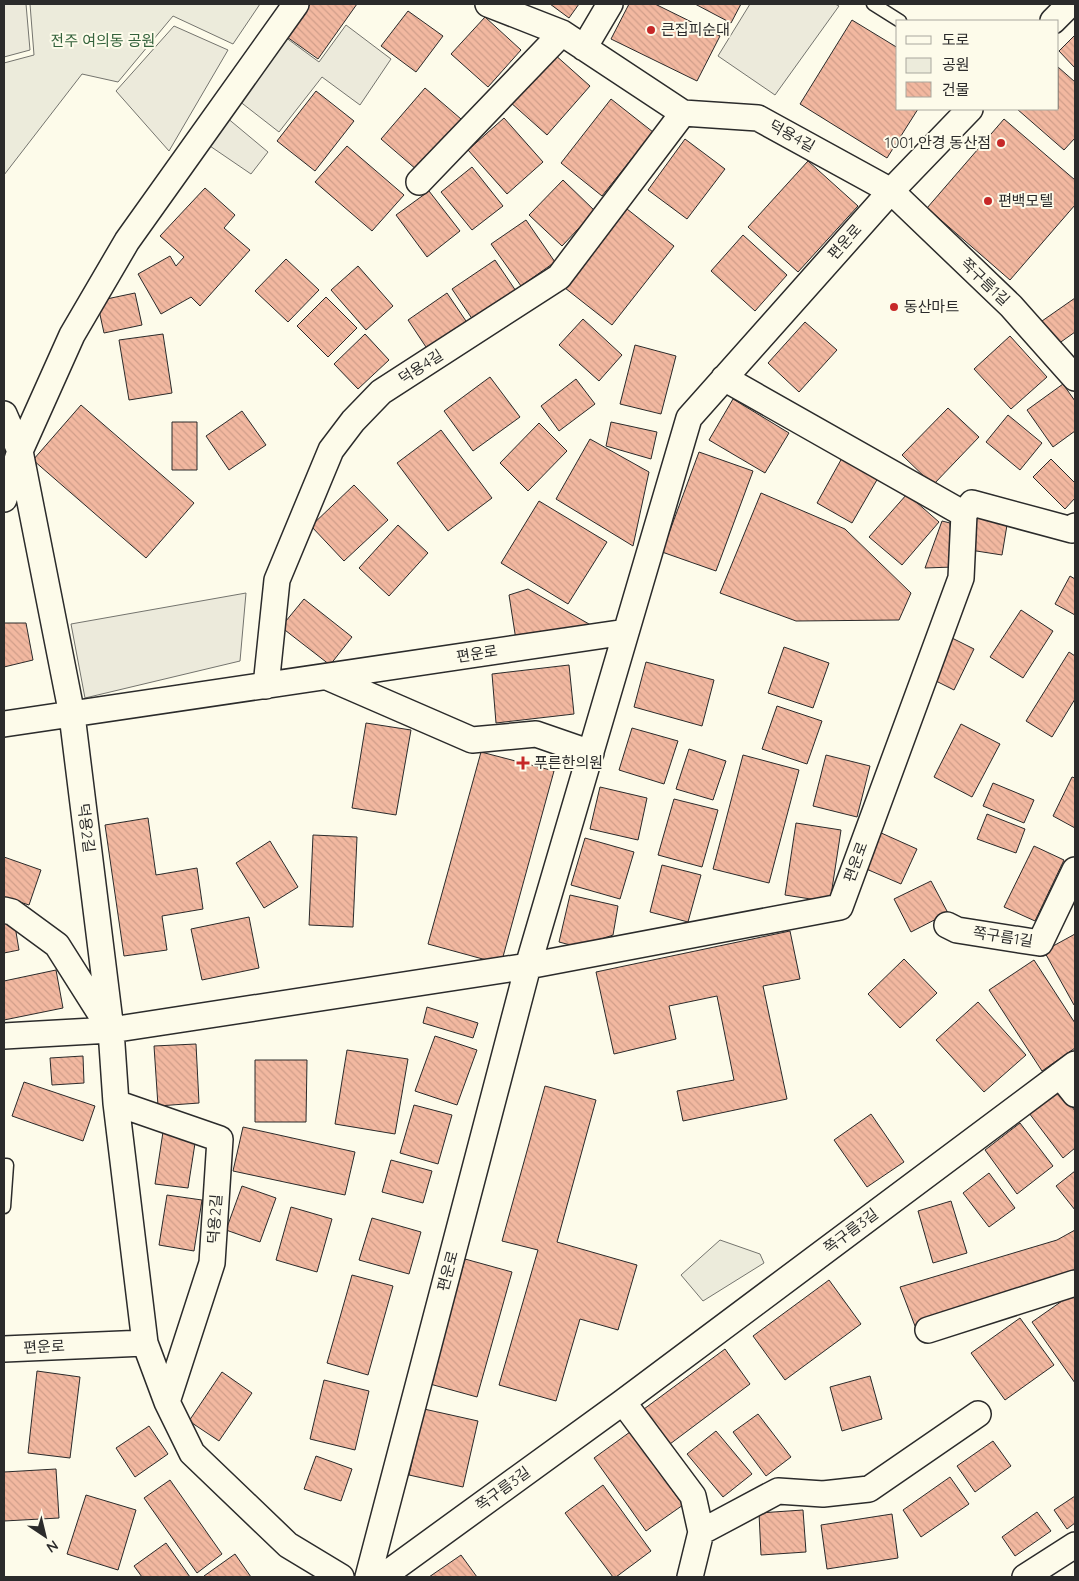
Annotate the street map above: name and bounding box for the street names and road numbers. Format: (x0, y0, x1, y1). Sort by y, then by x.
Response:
street label: 덕용4길 (766, 115, 818, 156)
street label: 편운로 (824, 220, 866, 263)
street label: 쪽구름1길 (957, 254, 1014, 310)
street label: 덕용4길 (395, 345, 447, 388)
street label: 편운로 (455, 641, 499, 666)
street label: 덕용2길 (74, 802, 99, 854)
street label: 편운로 (840, 839, 872, 885)
street label: 쪽구름1길 (972, 922, 1035, 951)
street label: 덕용2길 (203, 1194, 226, 1244)
street label: 쪽구름3길 (820, 1204, 882, 1257)
street label: 편운로 (433, 1248, 462, 1293)
street label: 편운로 (23, 1336, 65, 1357)
street label: 쪽구름3길 (472, 1462, 534, 1515)

